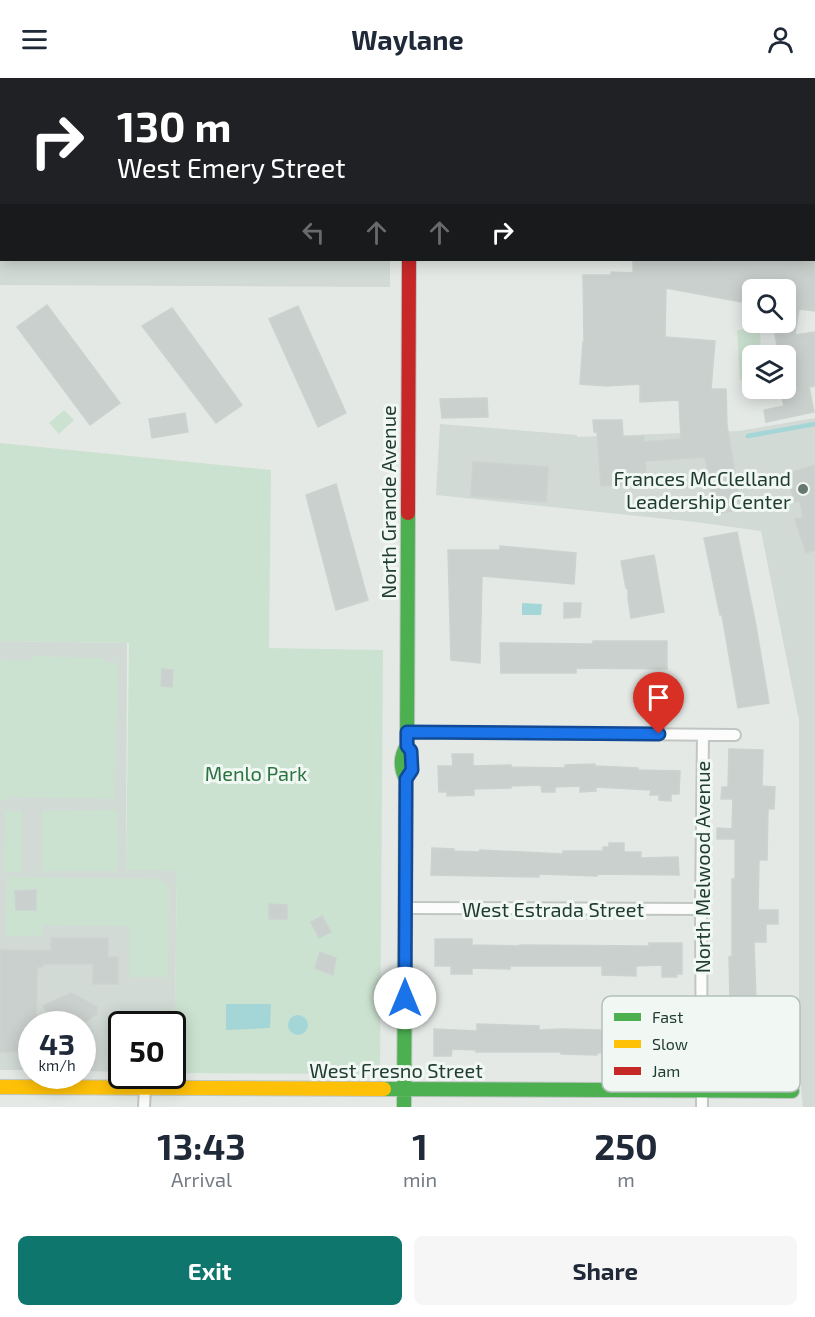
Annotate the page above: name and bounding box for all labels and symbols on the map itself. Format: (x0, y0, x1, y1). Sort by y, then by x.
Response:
street label: North Grande Avenue (376, 405, 400, 599)
place label: Frances McClelland Leadership Center (614, 466, 791, 513)
marker: Frances McClelland Leadership Center (796, 482, 810, 496)
pin (633, 672, 684, 734)
park label: Menlo Park (205, 761, 307, 785)
street label: North Melwood Avenue (690, 761, 714, 973)
street label: West Estrada Street (462, 897, 644, 921)
position arrow (373, 966, 437, 1030)
legend (602, 996, 800, 1092)
text: Fast (652, 1007, 683, 1026)
speed limit sign: 50 (108, 1011, 186, 1089)
text: Slow (652, 1034, 688, 1053)
street label: West Fresno Street (309, 1058, 483, 1082)
text: Jam (652, 1061, 680, 1080)

